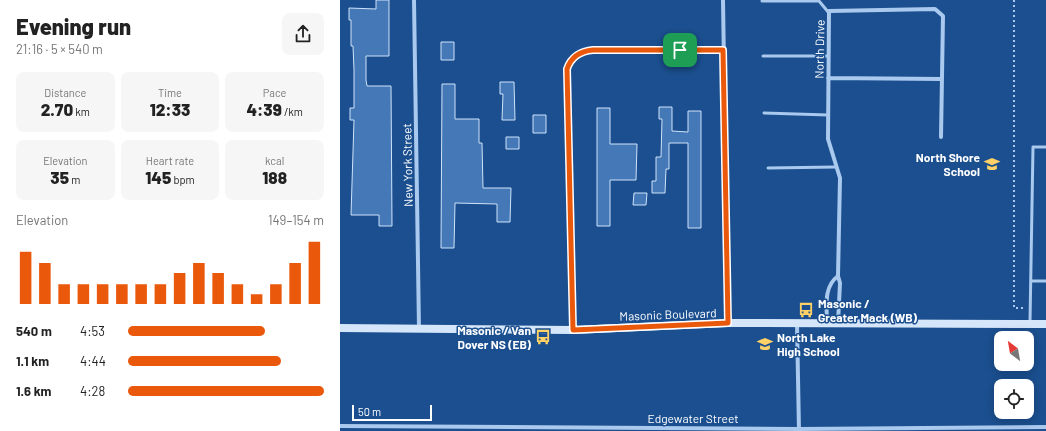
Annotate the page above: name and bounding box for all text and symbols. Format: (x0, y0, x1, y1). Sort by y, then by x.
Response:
text: Evening run (16, 13, 131, 39)
button: share (282, 13, 324, 55)
street label: North Drive (811, 19, 827, 79)
pin (663, 33, 697, 67)
icon: arrive (669, 39, 691, 61)
text: 21:16 · 5 × 540 m (16, 41, 103, 57)
text: Distance (44, 86, 86, 99)
text: Time (158, 86, 182, 99)
text: Pace (263, 86, 286, 99)
text: 2.70 (41, 99, 73, 119)
text: 12:33 (150, 99, 190, 119)
text: 4:39 (246, 99, 282, 119)
text: km (73, 105, 90, 118)
text: /km (282, 105, 303, 118)
street label: New York Street (399, 123, 415, 207)
place label: North Shore School (916, 150, 980, 178)
text: Elevation (43, 154, 87, 167)
text: Heart rate (146, 154, 194, 167)
text: kcal (265, 154, 284, 167)
school or university icon: North Shore School (983, 155, 1001, 173)
text: 35 (50, 167, 69, 187)
text: 145 (145, 167, 171, 187)
text: 188 (262, 167, 287, 187)
text: m (69, 173, 80, 186)
text: bpm (171, 173, 195, 186)
text: Elevation (16, 212, 68, 228)
text: 149–154 m (268, 212, 324, 228)
place label: Masonic / Greater Mack (WB) (818, 296, 918, 324)
bus stop icon: Masonic / Greater Mack (WB) (797, 301, 815, 319)
street label: Masonic Boulevard (619, 305, 717, 323)
text: 540 m (16, 323, 52, 339)
text: 4:53 (80, 323, 105, 339)
place label: Masonic / Van Dover NS (EB) (457, 323, 532, 351)
bus stop icon: Masonic / Van Dover NS (EB) (534, 328, 552, 346)
place label: North Lake High School (777, 330, 840, 358)
north arrow (994, 331, 1034, 371)
map controls (994, 331, 1034, 419)
school or university icon: North Lake High School (756, 335, 774, 353)
text: 1.1 km (16, 353, 49, 369)
text: 4:44 (80, 353, 106, 369)
button: locate (994, 379, 1034, 419)
text: 1.6 km (16, 383, 51, 399)
text: 4:28 (80, 383, 105, 399)
scale bar (352, 403, 432, 422)
text: 50 m (358, 405, 381, 418)
street label: Edgewater Street (647, 411, 739, 425)

